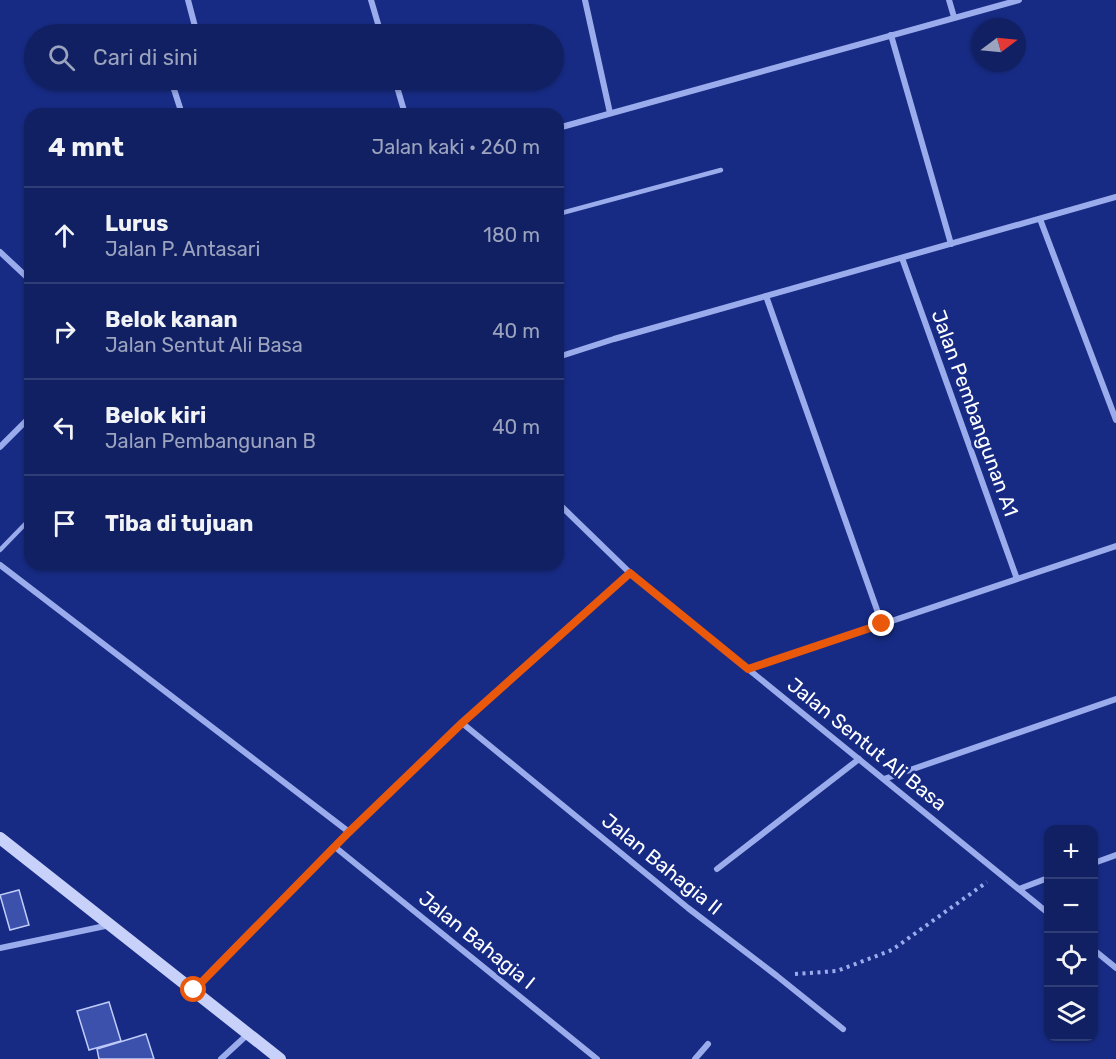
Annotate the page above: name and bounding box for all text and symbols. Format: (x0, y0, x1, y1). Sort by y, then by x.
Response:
north arrow (972, 18, 1026, 72)
search box (24, 24, 564, 90)
icon: search (45, 41, 78, 74)
text: Cari di sini (93, 44, 198, 71)
text: 4 mnt (48, 132, 124, 163)
text: Jalan kaki · 260 m (372, 135, 540, 159)
text: Lurus (105, 210, 168, 237)
icon: ahead (48, 219, 81, 252)
text: 180 m (483, 223, 540, 247)
text: Jalan P. Antasari (105, 237, 260, 261)
text: Belok kanan (105, 306, 238, 333)
street label: Jalan Pembangunan A1 (926, 306, 1024, 520)
icon: right (48, 315, 81, 348)
text: 40 m (492, 319, 540, 343)
text: Jalan Sentut Ali Basa (105, 333, 303, 357)
text: Belok kiri (105, 402, 206, 429)
icon: left (48, 411, 81, 444)
text: 40 m (492, 415, 540, 439)
text: Jalan Pembangunan B (105, 429, 316, 453)
icon: arrive (48, 507, 81, 540)
text: Tiba di tujuan (105, 510, 253, 537)
route end (868, 610, 894, 636)
street label: Jalan Sentut Ali Basa (783, 672, 951, 816)
street label: Jalan Bahagia II (597, 808, 727, 920)
map controls (1044, 825, 1098, 1041)
button: + (1044, 825, 1098, 879)
button: − (1044, 879, 1098, 933)
street label: Jalan Bahagia I (414, 886, 540, 994)
button: locate (1044, 933, 1098, 987)
route start (180, 976, 206, 1002)
button: layers (1044, 987, 1098, 1041)

